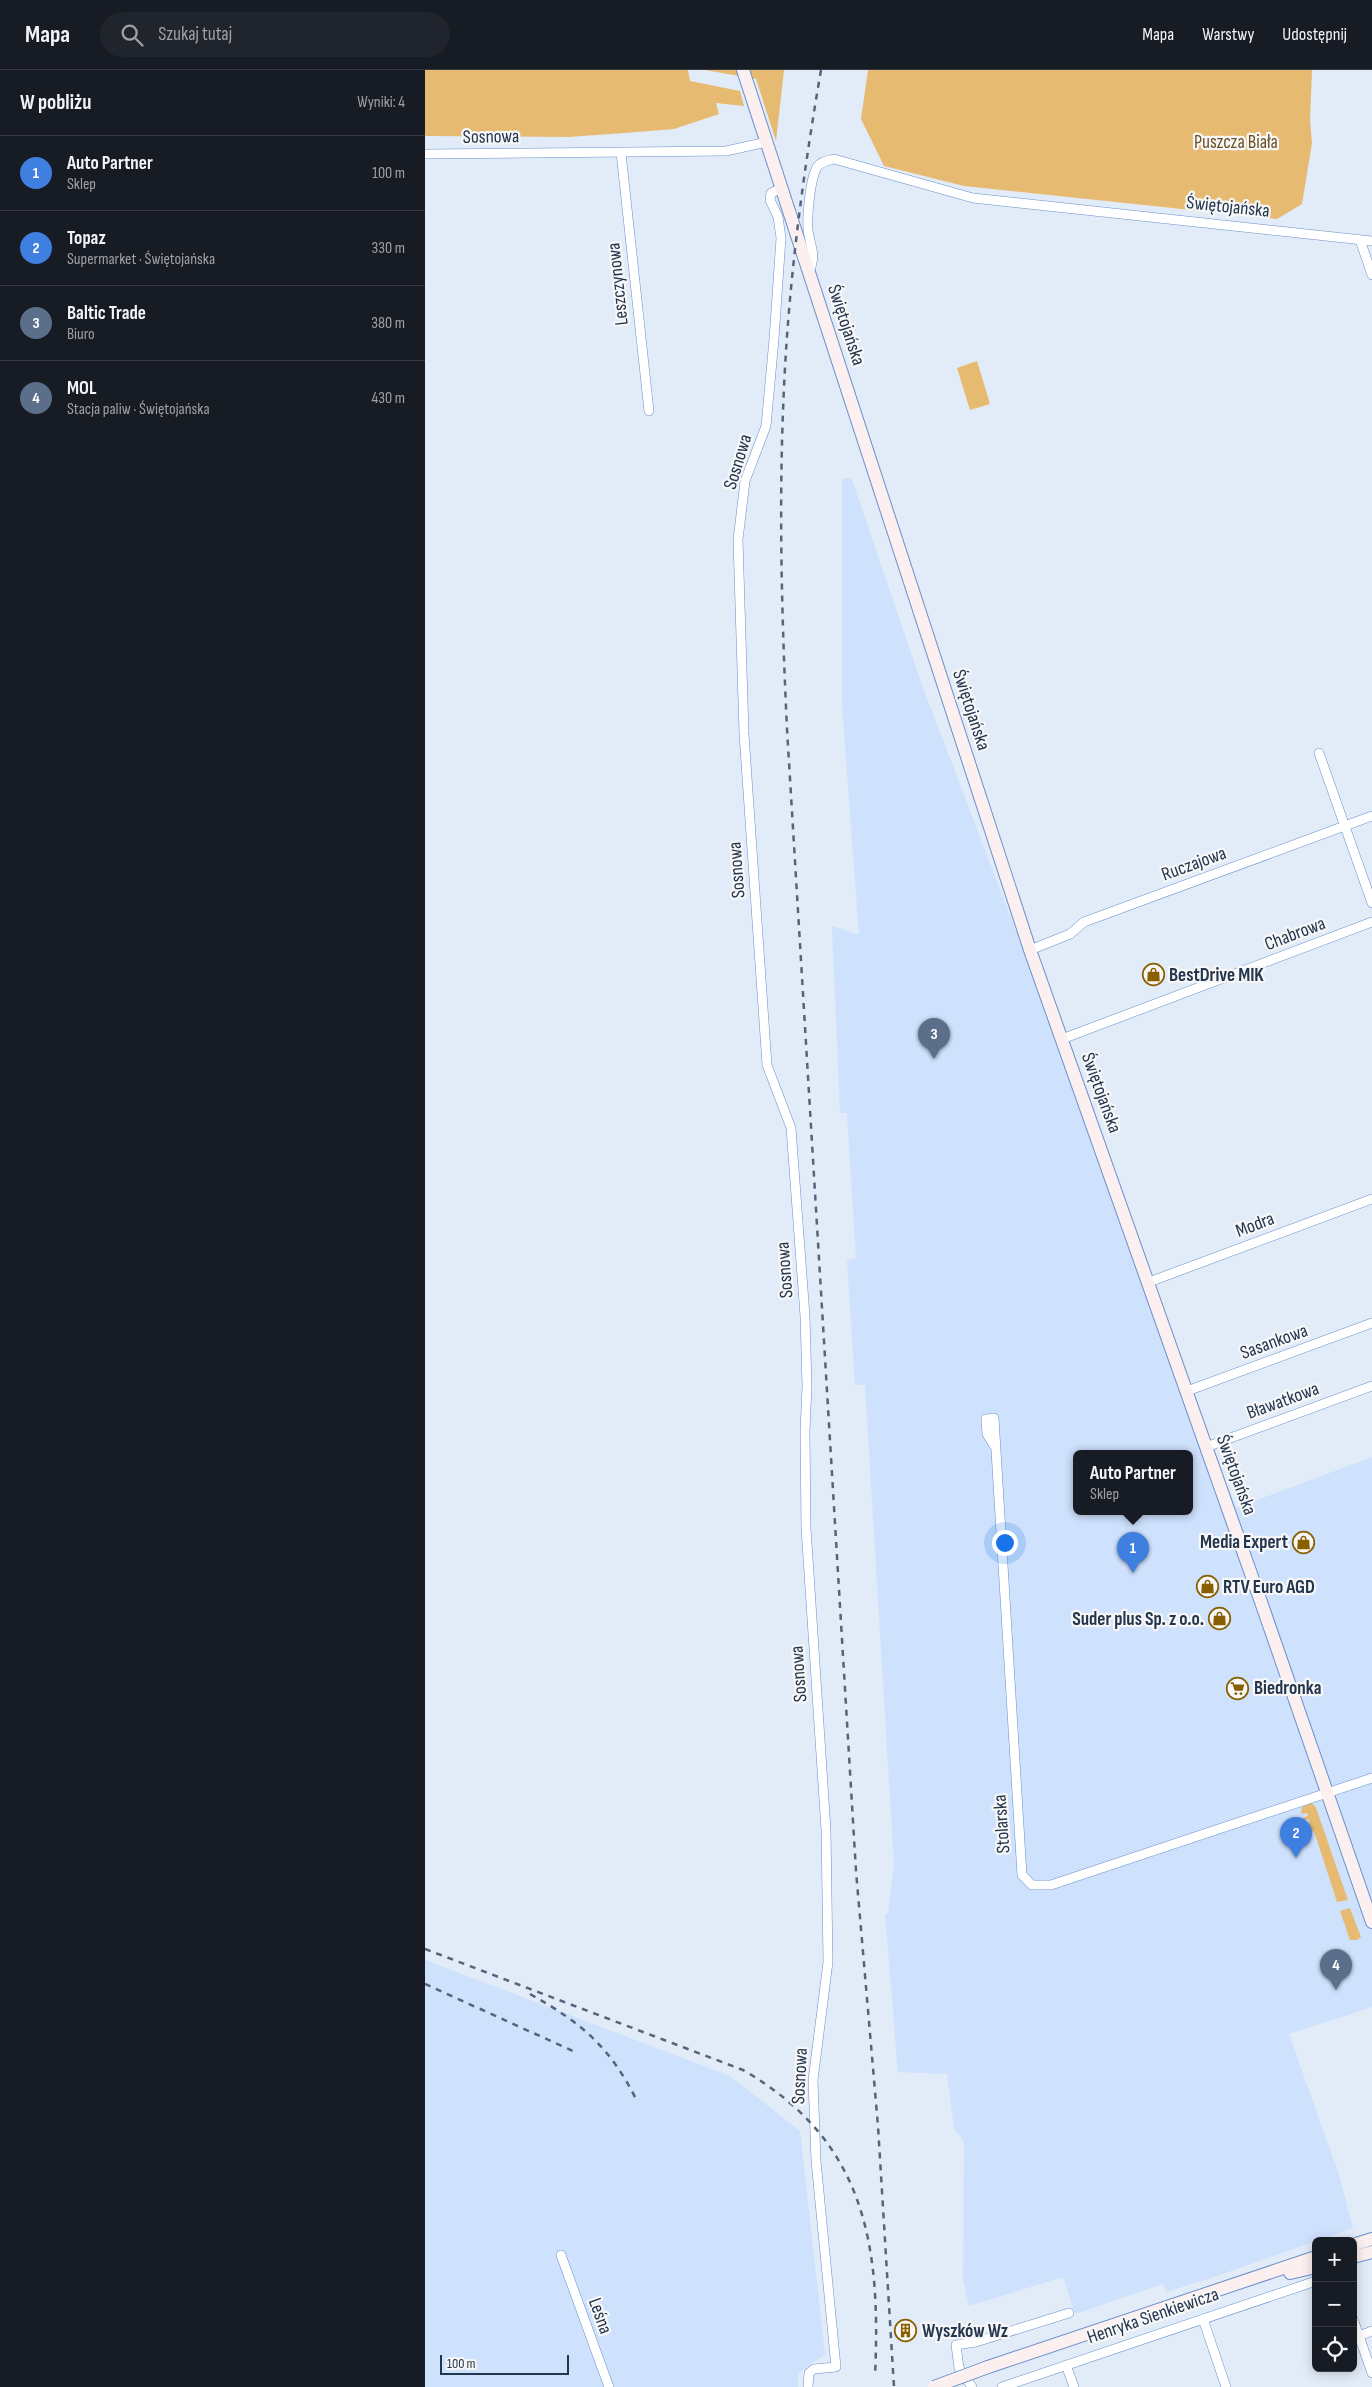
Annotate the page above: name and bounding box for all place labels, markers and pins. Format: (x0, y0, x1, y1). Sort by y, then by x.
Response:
shop icon: BestDrive MIK (1141, 963, 1165, 987)
place label: BestDrive MIK (1169, 964, 1264, 987)
pin: 3 (918, 1018, 950, 1059)
shop icon: Media Expert (1292, 1530, 1316, 1554)
place label: Media Expert (1200, 1531, 1288, 1554)
pin: 1 (1117, 1532, 1149, 1573)
shop icon: RTV Euro AGD (1195, 1575, 1219, 1599)
place label: RTV Euro AGD (1223, 1576, 1315, 1599)
shop icon: Suder plus Sp. z o.o. (1208, 1607, 1232, 1631)
place label: Suder plus Sp. z o.o. (1072, 1608, 1204, 1631)
supermarket icon: Biedronka (1226, 1676, 1250, 1700)
place label: Biedronka (1254, 1677, 1321, 1700)
pin: 2 (1280, 1817, 1312, 1858)
pin: 4 (1320, 1949, 1352, 1990)
building icon: Wyszków Wz (894, 2319, 918, 2343)
place label: Wyszków Wz (922, 2320, 1008, 2343)

